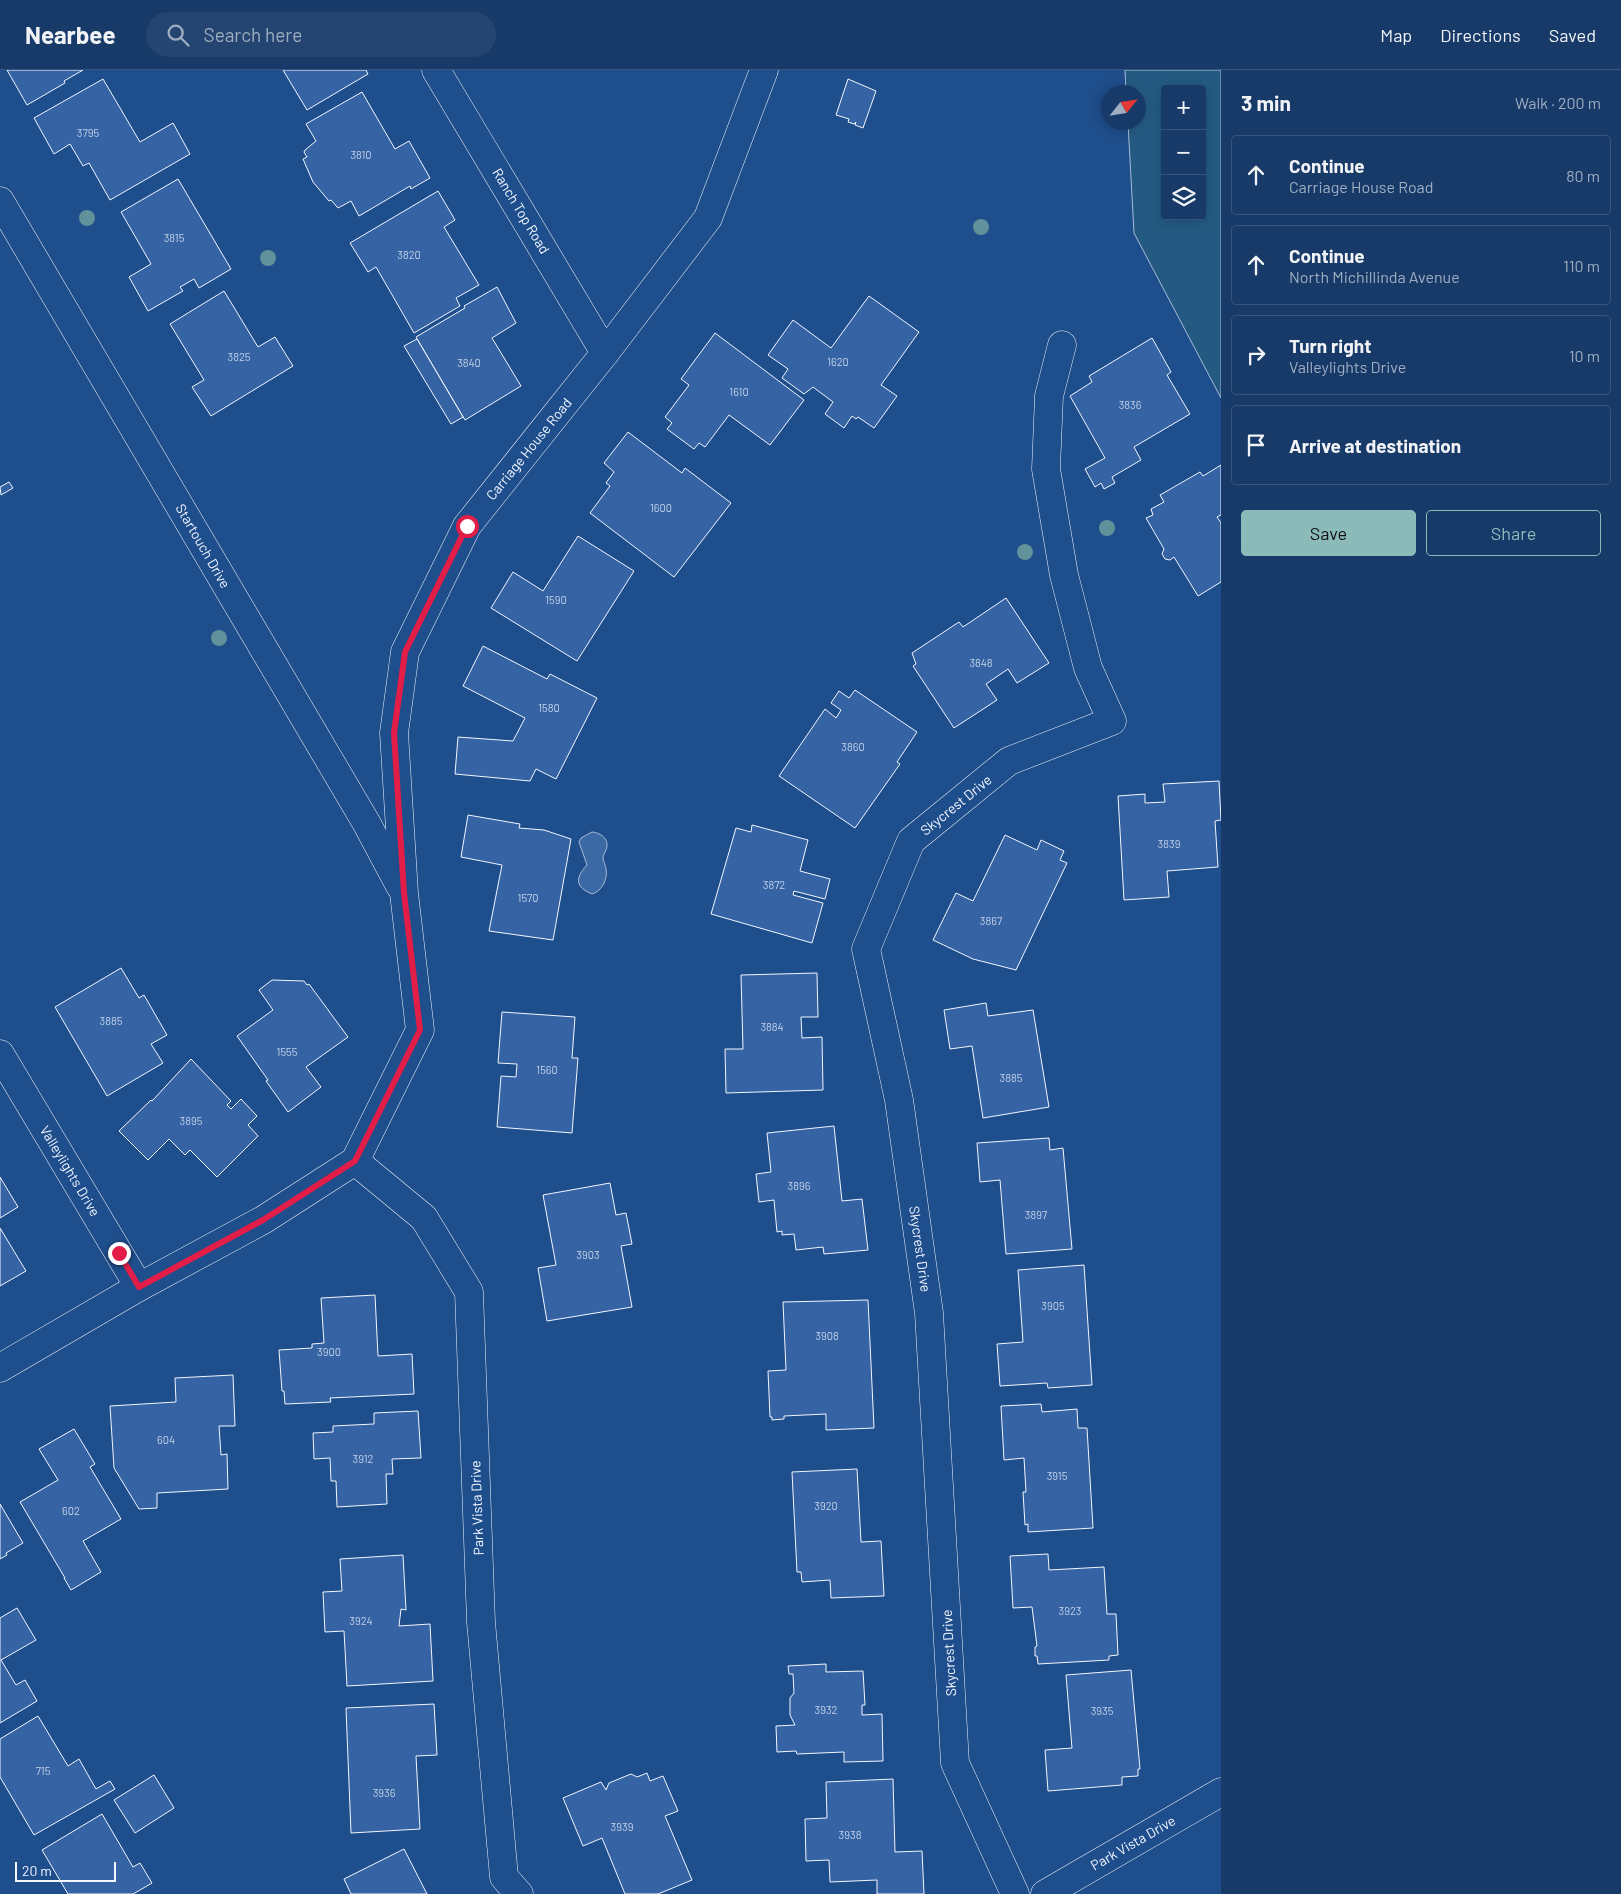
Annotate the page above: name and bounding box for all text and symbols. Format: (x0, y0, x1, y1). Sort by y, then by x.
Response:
search box (146, 12, 496, 57)
text: Nearbee (25, 20, 116, 49)
icon: search (164, 21, 192, 49)
text: Search here (204, 23, 302, 46)
text: Map (1380, 24, 1412, 46)
text: Directions (1440, 24, 1521, 46)
text: Saved (1549, 24, 1596, 46)
north arrow (1101, 85, 1146, 130)
map controls (1161, 85, 1206, 220)
button: + (1161, 85, 1206, 130)
text: 3 min (1241, 90, 1291, 115)
text: Walk · 200 m (1515, 93, 1601, 112)
house number: 3795 (77, 126, 99, 139)
button: − (1161, 130, 1206, 175)
house number: 3810 (350, 148, 372, 161)
text: Continue (1289, 154, 1365, 177)
icon: ahead (1242, 161, 1270, 189)
street label: Ranch Top Road (489, 165, 554, 257)
text: 80 m (1566, 166, 1600, 185)
button: layers (1161, 175, 1206, 220)
text: Carriage House Road (1289, 177, 1434, 196)
house number: 3815 (164, 231, 185, 244)
text: Continue (1289, 244, 1365, 267)
house number: 3820 (397, 248, 421, 261)
icon: ahead (1242, 251, 1270, 279)
text: 110 m (1563, 256, 1600, 275)
text: North Michillinda Avenue (1289, 267, 1460, 286)
text: Turn right (1289, 334, 1371, 357)
icon: right (1242, 341, 1270, 369)
text: 10 m (1569, 346, 1600, 365)
house number: 3825 (228, 350, 251, 363)
house number: 1620 (827, 355, 849, 368)
house number: 3840 (457, 356, 481, 369)
text: Valleylights Drive (1289, 357, 1406, 376)
house number: 1610 (729, 385, 749, 398)
street label: Carriage House Road (482, 394, 575, 503)
house number: 3836 (1119, 398, 1142, 411)
icon: arrive (1242, 431, 1270, 459)
text: Arrive at destination (1289, 434, 1461, 457)
street label: Startouch Drive (172, 501, 234, 591)
house number: 1600 (650, 501, 672, 514)
button: Save (1241, 510, 1416, 556)
button: Share (1426, 510, 1601, 556)
route start (456, 515, 479, 538)
house number: 1590 (545, 593, 567, 606)
house number: 3848 (969, 656, 993, 669)
house number: 1580 (538, 701, 560, 714)
house number: 3860 (841, 740, 865, 753)
street label: Skycrest Drive (917, 771, 995, 839)
house number: 3839 (1158, 837, 1181, 850)
house number: 3872 (763, 878, 785, 891)
house number: 1570 (518, 891, 538, 904)
house number: 3867 (980, 914, 1002, 927)
house number: 3885 (100, 1014, 123, 1027)
house number: 3884 (760, 1020, 784, 1033)
house number: 1555 (277, 1045, 298, 1058)
house number: 1560 (536, 1063, 558, 1076)
house number: 3885 (1000, 1071, 1023, 1084)
house number: 3895 (180, 1114, 203, 1127)
street label: Valleylights Drive (37, 1122, 104, 1219)
house number: 3896 (788, 1179, 811, 1192)
street label: Skycrest Drive (906, 1205, 935, 1293)
house number: 3897 (1025, 1208, 1047, 1221)
route end (108, 1242, 131, 1265)
house number: 3903 (576, 1248, 600, 1261)
house number: 3905 (1041, 1299, 1065, 1312)
house number: 3908 (815, 1329, 839, 1342)
house number: 3900 (317, 1345, 341, 1358)
house number: 604 (157, 1433, 175, 1446)
house number: 3912 (353, 1452, 374, 1465)
street label: Park Vista Drive (466, 1460, 487, 1556)
house number: 3915 (1047, 1469, 1068, 1482)
house number: 3920 (814, 1499, 838, 1512)
house number: 602 (62, 1504, 80, 1517)
house number: 3923 (1059, 1604, 1081, 1617)
street label: Skycrest Drive (938, 1609, 959, 1697)
house number: 3924 (349, 1614, 373, 1627)
house number: 3932 (815, 1703, 838, 1716)
house number: 3935 (1091, 1704, 1114, 1717)
house number: 715 (36, 1764, 51, 1777)
house number: 3936 (373, 1786, 396, 1799)
street label: Park Vista Drive (1087, 1811, 1178, 1874)
house number: 3939 (611, 1820, 634, 1833)
house number: 3938 (839, 1828, 862, 1841)
scale bar (15, 1859, 116, 1882)
text: 20 m (22, 1862, 52, 1879)

